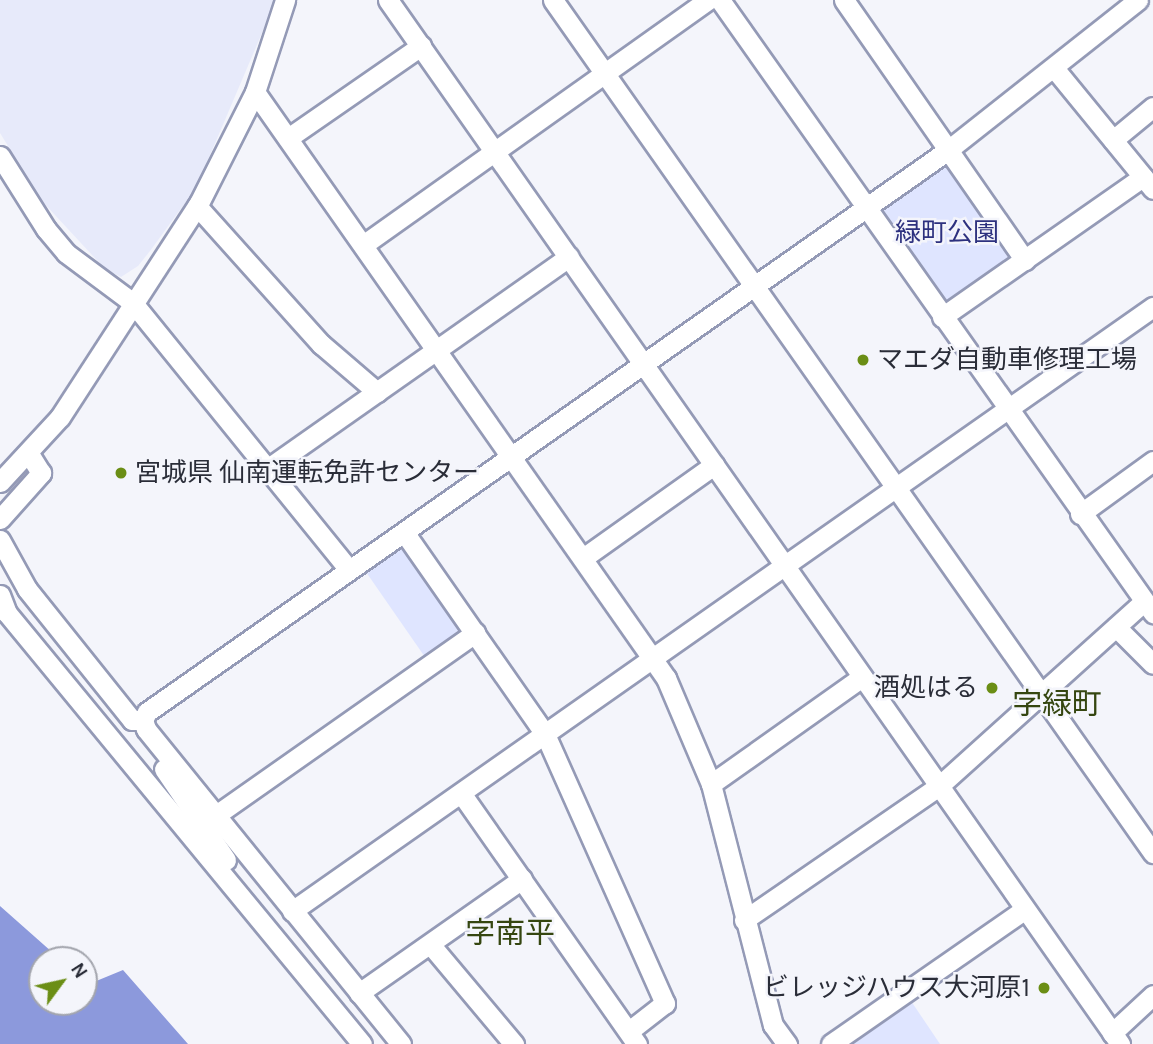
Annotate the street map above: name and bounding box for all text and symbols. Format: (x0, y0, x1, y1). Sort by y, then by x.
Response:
park label: 緑町公園 (895, 217, 999, 249)
place label: マエダ自動車修理工場 (877, 344, 1137, 376)
marker: マエダ自動車修理工場 (855, 352, 871, 368)
place label: 宮城県 仙南運転免許センター (135, 457, 479, 489)
marker: 宮城県 仙南運転免許センター (113, 465, 129, 481)
place label: 酒処はる (874, 672, 978, 704)
marker: 酒処はる (984, 680, 1000, 696)
district label: 字緑町 (1012, 686, 1102, 722)
district label: 字南平 (465, 915, 555, 951)
north arrow (28, 946, 98, 1016)
text: N (66, 959, 92, 982)
place label: ビレッジハウス大河原1 (761, 972, 1030, 1004)
marker: ビレッジハウス大河原1 (1036, 980, 1052, 996)

